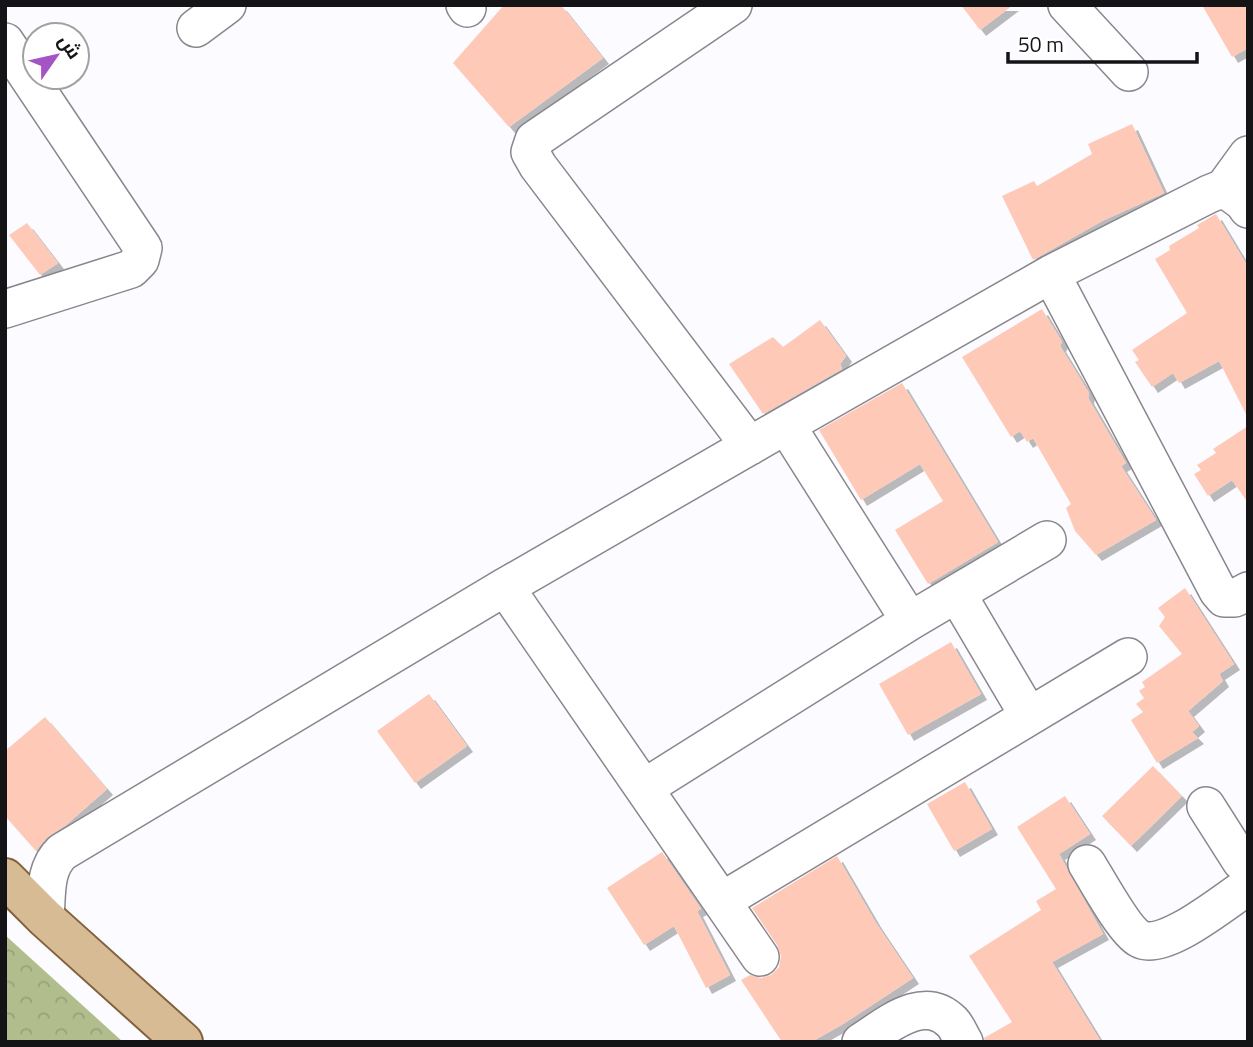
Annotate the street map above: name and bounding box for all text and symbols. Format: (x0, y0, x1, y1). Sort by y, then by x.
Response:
north arrow (21, 21, 91, 91)
scale bar (1008, 21, 1197, 65)
text: ش (52, 28, 89, 64)
text: 50 m (1018, 28, 1064, 60)

